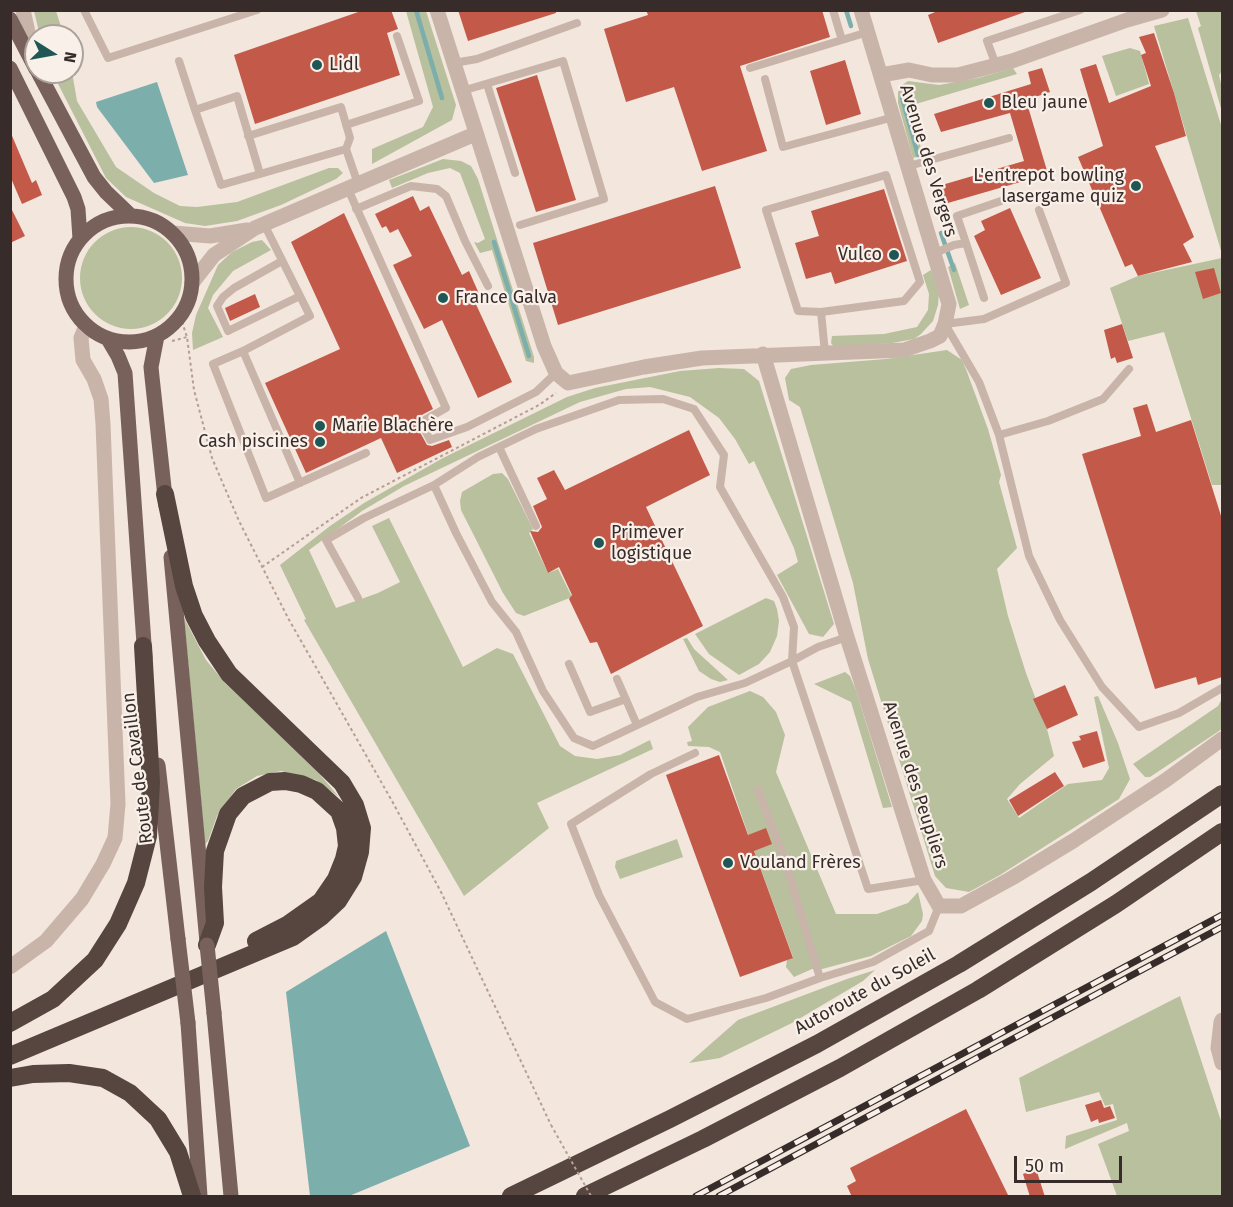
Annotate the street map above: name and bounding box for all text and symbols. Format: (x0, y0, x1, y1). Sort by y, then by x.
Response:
north arrow (24, 24, 84, 84)
text: N (60, 50, 81, 64)
place label: Lidl (329, 54, 359, 76)
marker: Lidl (310, 58, 324, 72)
street label: Avenue des Vergers (895, 82, 961, 240)
place label: Bleu jaune (1001, 92, 1088, 114)
marker: Bleu jaune (982, 96, 996, 110)
place label: L'entrepot bowling lasergame quiz (973, 165, 1124, 207)
marker: L'entrepot bowling lasergame quiz (1129, 179, 1143, 193)
place label: Vulco (838, 244, 882, 266)
marker: Vulco (887, 248, 901, 262)
place label: France Galva (455, 287, 557, 309)
marker: France Galva (436, 291, 450, 305)
place label: Marie Blachère (332, 415, 453, 437)
marker: Marie Blachère (313, 419, 327, 433)
place label: Cash piscines (198, 431, 308, 453)
marker: Cash piscines (313, 435, 327, 449)
place label: Primever logistique (611, 522, 692, 564)
marker: Primever logistique (592, 536, 606, 550)
street label: Route de Cavaillon (118, 691, 158, 845)
street label: Avenue des Peupliers (878, 699, 952, 871)
place label: Vouland Frères (740, 852, 861, 874)
marker: Vouland Frères (721, 856, 735, 870)
street label: Autoroute du Soleil (791, 944, 939, 1040)
scale bar (1017, 1144, 1125, 1182)
text: 50 m (1025, 1155, 1064, 1177)

